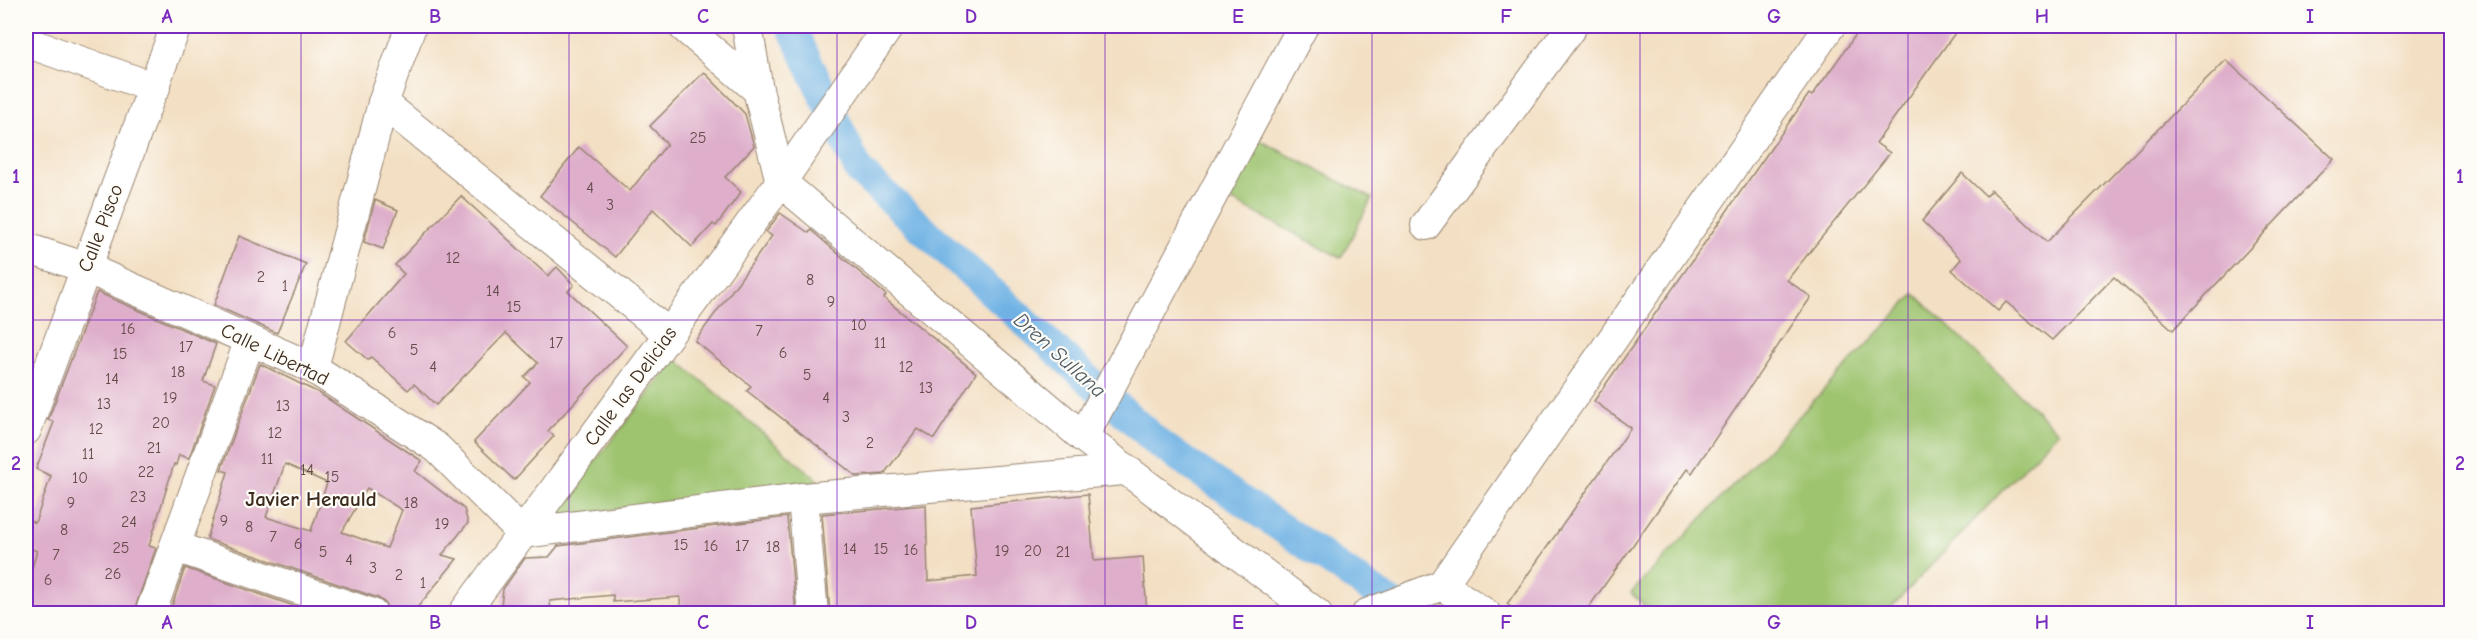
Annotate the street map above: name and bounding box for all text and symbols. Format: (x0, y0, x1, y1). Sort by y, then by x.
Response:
text: A (161, 5, 173, 28)
text: B (429, 5, 441, 28)
text: C (697, 5, 709, 28)
text: D (965, 5, 977, 28)
text: E (1232, 5, 1244, 28)
text: F (1500, 5, 1512, 28)
text: G (1767, 5, 1781, 28)
text: H (2035, 5, 2049, 28)
text: I (2306, 5, 2314, 28)
house number: 25 (689, 129, 707, 147)
text: 1 (12, 165, 20, 188)
text: 1 (2456, 165, 2464, 188)
house number: 4 (586, 179, 594, 197)
street label: Calle Pisco (73, 181, 128, 275)
house number: 3 (606, 196, 614, 214)
house number: 12 (446, 249, 460, 267)
house number: 2 (257, 268, 265, 286)
house number: 8 (806, 271, 814, 289)
house number: 1 (282, 277, 288, 295)
house number: 14 (486, 282, 500, 300)
house number: 9 (827, 293, 835, 311)
house number: 15 (506, 298, 522, 316)
water label: Dren Sullana (1009, 308, 1111, 403)
house number: 10 (851, 316, 867, 334)
street label: Calle Libertad (217, 318, 333, 391)
house number: 16 (120, 320, 136, 338)
street label: Calle las Delicias (579, 322, 681, 451)
house number: 7 (755, 322, 763, 340)
house number: 6 (388, 324, 396, 342)
house number: 17 (549, 334, 563, 352)
house number: 11 (874, 334, 886, 352)
house number: 17 (179, 338, 193, 356)
house number: 5 (410, 341, 418, 359)
house number: 6 (779, 344, 787, 362)
house number: 15 (112, 345, 128, 363)
house number: 4 (429, 358, 437, 376)
house number: 12 (899, 358, 913, 376)
house number: 18 (171, 363, 185, 381)
house number: 5 (803, 366, 811, 384)
house number: 14 (105, 370, 119, 388)
house number: 13 (919, 379, 933, 397)
house number: 19 (163, 389, 177, 407)
house number: 4 (822, 389, 830, 407)
house number: 13 (97, 395, 111, 413)
house number: 13 (276, 397, 290, 415)
house number: 3 (842, 408, 850, 426)
house number: 20 (152, 414, 170, 432)
house number: 12 (89, 420, 103, 438)
house number: 12 (268, 424, 282, 442)
house number: 2 (866, 434, 874, 452)
house number: 21 (147, 439, 161, 457)
house number: 11 (82, 445, 94, 463)
house number: 11 (261, 450, 273, 468)
text: 2 (11, 452, 21, 475)
text: 2 (2455, 452, 2465, 475)
house number: 14 (300, 461, 314, 479)
house number: 22 (138, 463, 154, 481)
house number: 15 (324, 468, 340, 486)
house number: 10 (72, 469, 88, 487)
district label: Javier Herauld (245, 487, 377, 511)
house number: 23 (130, 488, 146, 506)
house number: 9 (67, 494, 75, 512)
house number: 18 (404, 494, 418, 512)
house number: 9 (220, 512, 228, 530)
house number: 24 (121, 513, 137, 531)
house number: 19 (435, 515, 449, 533)
house number: 8 (245, 518, 253, 536)
house number: 8 (60, 521, 68, 539)
house number: 7 (269, 528, 277, 546)
house number: 6 (294, 535, 302, 553)
house number: 15 (673, 536, 689, 554)
house number: 16 (703, 537, 719, 555)
house number: 17 (735, 537, 749, 555)
house number: 18 (766, 538, 780, 556)
house number: 25 (112, 539, 130, 557)
house number: 14 (843, 540, 857, 558)
house number: 15 (873, 540, 889, 558)
house number: 16 (903, 541, 919, 559)
house number: 19 (995, 542, 1009, 560)
house number: 20 (1024, 542, 1042, 560)
house number: 5 (319, 543, 327, 561)
house number: 21 (1056, 543, 1070, 561)
house number: 7 (52, 546, 60, 564)
house number: 4 (345, 551, 353, 569)
house number: 3 (369, 559, 377, 577)
house number: 26 (104, 565, 122, 583)
house number: 2 (395, 566, 403, 584)
house number: 6 (44, 571, 52, 589)
house number: 1 (420, 574, 426, 592)
text: A (161, 611, 173, 634)
text: B (429, 611, 441, 634)
text: C (697, 611, 709, 634)
text: D (965, 611, 977, 634)
text: E (1232, 611, 1244, 634)
text: F (1500, 611, 1512, 634)
text: G (1767, 611, 1781, 634)
text: H (2035, 611, 2049, 634)
text: I (2306, 611, 2314, 634)

